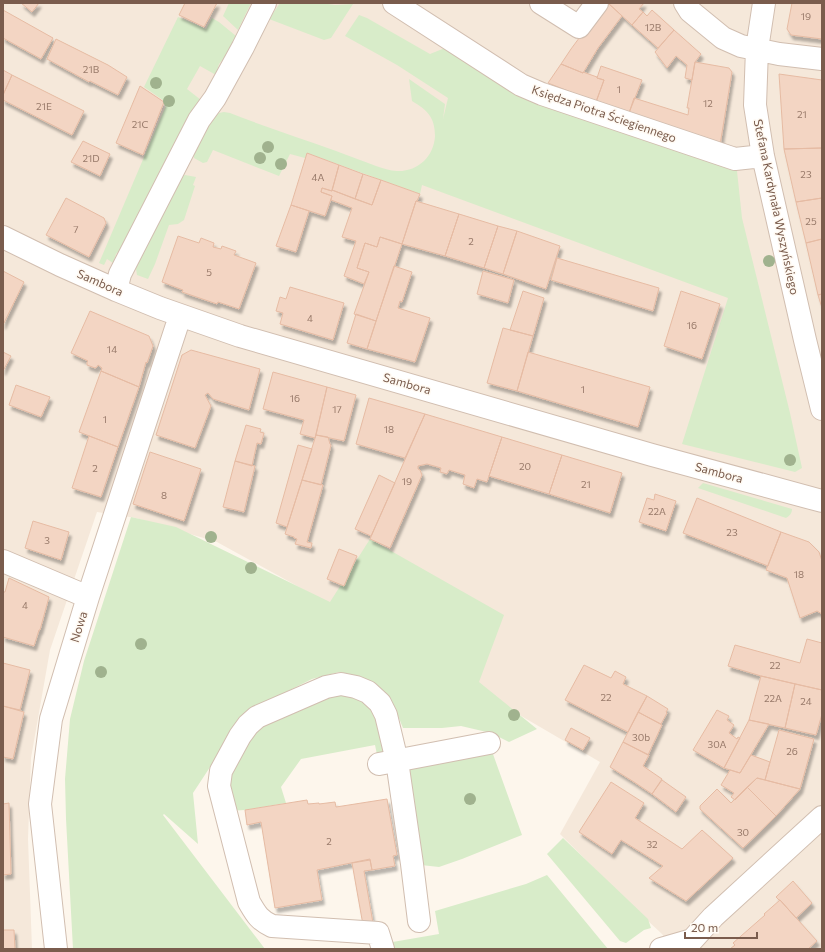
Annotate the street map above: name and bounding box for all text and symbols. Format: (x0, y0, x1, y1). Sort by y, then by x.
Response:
house number: 19 (801, 10, 811, 22)
house number: 12B (645, 21, 662, 33)
house number: 21B (83, 63, 100, 75)
street label: Księdza Piotra Ściegiennego (530, 82, 679, 144)
house number: 1 (617, 83, 621, 95)
house number: 12 (703, 97, 713, 109)
house number: 21E (36, 100, 52, 112)
house number: 21 (797, 108, 807, 120)
house number: 21C (132, 118, 148, 130)
street label: Stefana Kardynała Wyszyńskiego (752, 118, 802, 296)
house number: 21D (82, 152, 100, 164)
house number: 23 (800, 168, 812, 180)
house number: 4A (312, 171, 325, 183)
house number: 25 (805, 215, 817, 227)
house number: 7 (73, 223, 79, 235)
house number: 2 (468, 235, 474, 247)
street label: Sambora (75, 266, 126, 298)
house number: 5 (206, 266, 212, 278)
house number: 4 (307, 312, 313, 324)
house number: 16 (687, 319, 697, 331)
house number: 14 (107, 343, 117, 355)
street label: Sambora (382, 370, 433, 397)
house number: 1 (581, 383, 585, 395)
house number: 16 (290, 392, 300, 404)
house number: 17 (332, 403, 342, 415)
house number: 1 (103, 413, 107, 425)
house number: 18 (384, 423, 394, 435)
street label: Sambora (694, 459, 745, 485)
house number: 20 (519, 460, 531, 472)
house number: 2 (92, 462, 98, 474)
house number: 19 (402, 475, 412, 487)
house number: 21 (581, 478, 591, 490)
house number: 8 (161, 489, 167, 501)
house number: 22A (648, 505, 666, 517)
house number: 23 (726, 526, 738, 538)
house number: 3 (44, 534, 50, 546)
house number: 18 (794, 568, 804, 580)
house number: 4 (22, 599, 28, 611)
street label: Nowa (67, 609, 89, 644)
house number: 22 (769, 659, 781, 671)
house number: 22 (600, 691, 612, 703)
house number: 22A (764, 692, 782, 704)
house number: 24 (800, 695, 812, 707)
house number: 30b (632, 731, 650, 743)
house number: 30A (708, 738, 727, 750)
house number: 26 (786, 745, 798, 757)
house number: 30 (737, 826, 749, 838)
house number: 2 (326, 835, 332, 847)
house number: 32 (646, 838, 658, 850)
scale bar (685, 914, 757, 940)
text: 20 m (691, 920, 718, 934)

